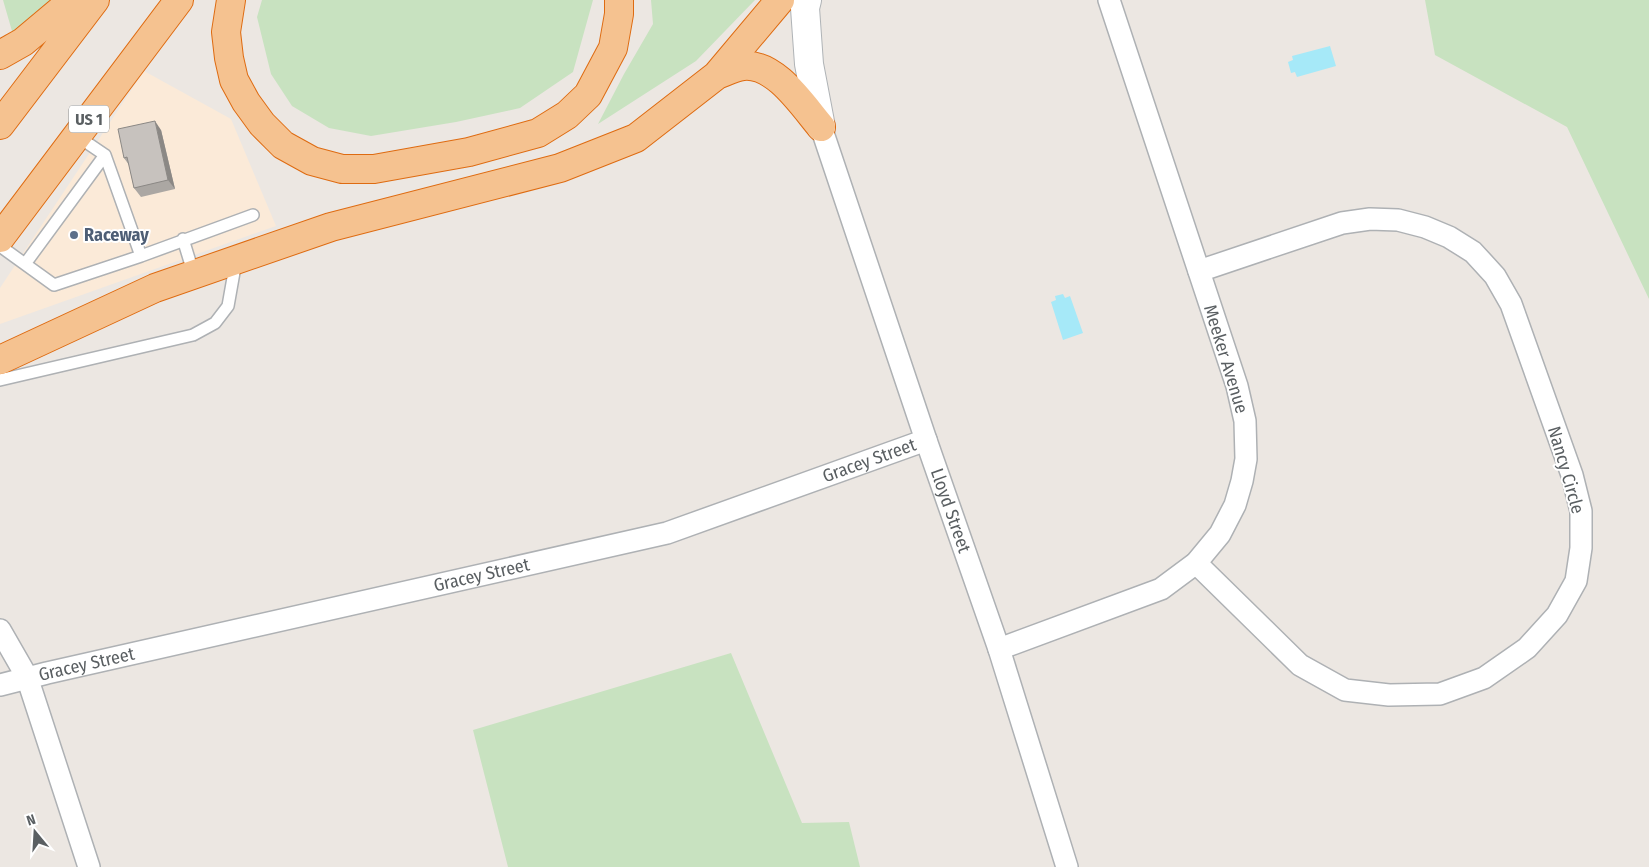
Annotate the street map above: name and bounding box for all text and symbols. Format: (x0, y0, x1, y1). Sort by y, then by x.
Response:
road number: US 1 (69, 106, 109, 132)
place label: Raceway (84, 224, 149, 246)
marker: Raceway (68, 229, 80, 241)
street label: Meeker Avenue (1199, 302, 1253, 416)
street label: Nancy Circle (1543, 424, 1589, 516)
street label: Gracey Street (820, 433, 919, 487)
street label: Lloyd Street (926, 465, 976, 556)
street label: Gracey Street (431, 553, 532, 596)
street label: Gracey Street (36, 643, 137, 686)
north arrow (10, 807, 60, 857)
text: N (25, 811, 38, 829)

